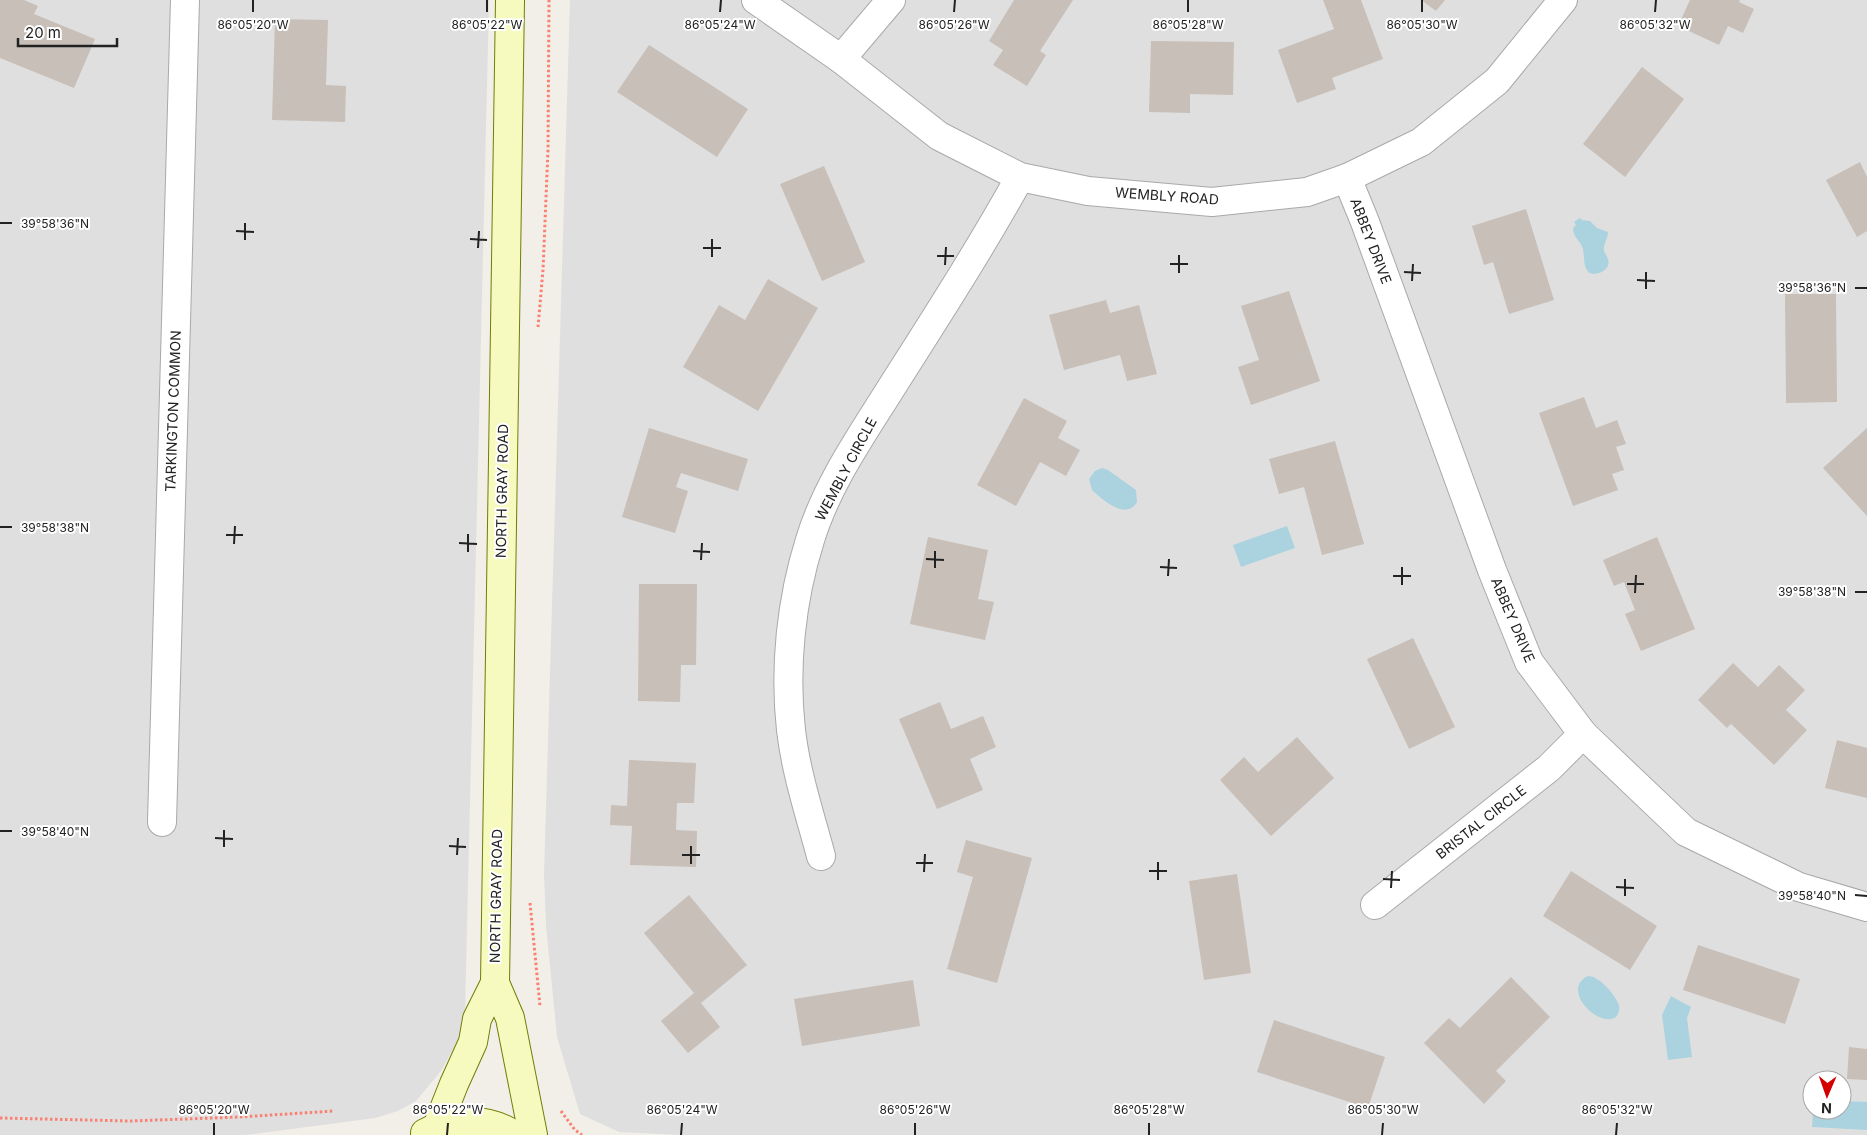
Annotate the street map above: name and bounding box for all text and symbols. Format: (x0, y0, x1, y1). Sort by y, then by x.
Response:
scale bar (18, 15, 116, 47)
text: 86°05'20"W (217, 17, 289, 32)
text: 86°05'22"W (452, 17, 523, 32)
text: 86°05'24"W (684, 17, 756, 32)
text: 86°05'26"W (919, 17, 990, 32)
text: 86°05'28"W (1153, 17, 1224, 32)
text: 86°05'30"W (1386, 17, 1458, 32)
text: 86°05'32"W (1620, 17, 1691, 32)
text: 20 m (25, 23, 61, 42)
street label: WEMBLY ROAD (1115, 183, 1219, 208)
street label: ABBEY DRIVE (1347, 195, 1396, 286)
text: 39°58'36"N (21, 216, 89, 231)
text: 39°58'36"N (1778, 280, 1846, 295)
street label: TARKINGTON COMMON (161, 330, 184, 492)
street label: WEMBLY CIRCLE (811, 414, 880, 523)
street label: NORTH GRAY ROAD (492, 424, 511, 558)
text: 39°58'38"N (21, 520, 89, 535)
street label: ABBEY DRIVE (1488, 575, 1539, 665)
text: 39°58'38"N (1778, 584, 1846, 599)
street label: BRISTAL CIRCLE (1432, 781, 1529, 862)
text: 39°58'40"N (21, 824, 89, 839)
street label: NORTH GRAY ROAD (486, 829, 505, 963)
text: 39°58'40"N (1778, 888, 1846, 903)
north arrow (1802, 1070, 1852, 1120)
text: N (1821, 1100, 1832, 1117)
text: 86°05'20"W (178, 1102, 250, 1117)
text: 86°05'22"W (413, 1102, 484, 1117)
text: 86°05'24"W (646, 1102, 718, 1117)
text: 86°05'26"W (880, 1102, 951, 1117)
text: 86°05'28"W (1114, 1102, 1185, 1117)
text: 86°05'30"W (1347, 1102, 1419, 1117)
text: 86°05'32"W (1582, 1102, 1653, 1117)

